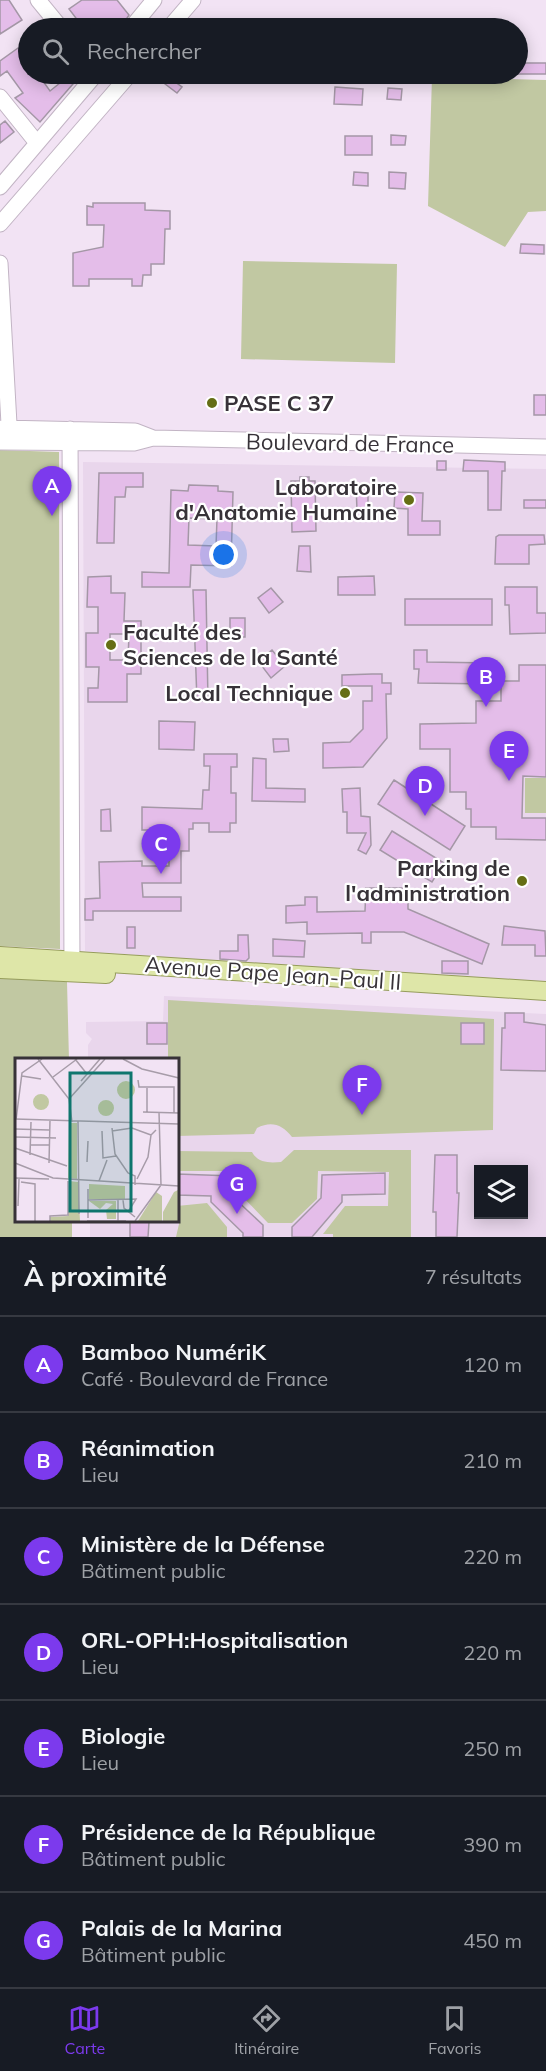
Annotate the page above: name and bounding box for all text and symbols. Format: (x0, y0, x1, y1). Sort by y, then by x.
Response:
search box (18, 18, 528, 84)
icon: search (39, 35, 72, 68)
text: Rechercher (87, 37, 201, 65)
place label: PASE C 37 (224, 389, 334, 417)
marker: PASE C 37 (205, 396, 219, 410)
street label: Boulevard de France (246, 427, 454, 459)
pin: A (32, 466, 72, 516)
place label: Laboratoire d'Anatomie Humaine (175, 473, 397, 526)
marker: Laboratoire d'Anatomie Humaine (402, 493, 416, 507)
your location (209, 540, 238, 569)
place label: Faculté des Sciences de la Santé (123, 618, 338, 671)
marker: Faculté des Sciences de la Santé (104, 638, 118, 652)
pin: B (466, 658, 506, 707)
place label: Local Technique (165, 679, 333, 707)
marker: Local Technique (338, 686, 352, 700)
pin: E (490, 732, 528, 781)
pin: D (406, 766, 444, 816)
pin: C (142, 824, 180, 874)
place label: Parking de l'administration (345, 854, 510, 907)
marker: Parking de l'administration (515, 874, 529, 888)
street label: Avenue Pape Jean-Paul II (144, 950, 402, 996)
inset map (15, 1058, 178, 1222)
pin: F (342, 1066, 382, 1115)
pin: G (218, 1164, 256, 1214)
map controls (474, 1165, 528, 1219)
button: layers (474, 1165, 528, 1219)
text: À proximité (24, 1260, 167, 1293)
text: 7 résultats (425, 1264, 522, 1289)
text: Bamboo NumériK (81, 1338, 266, 1366)
text: A (36, 1352, 51, 1377)
text: 120 m (463, 1352, 522, 1377)
text: Café · Boulevard de France (81, 1366, 328, 1391)
text: Réanimation (81, 1434, 215, 1462)
text: B (37, 1448, 50, 1473)
text: 210 m (463, 1448, 522, 1473)
text: Lieu (81, 1462, 119, 1487)
text: Ministère de la Défense (81, 1530, 325, 1558)
text: C (37, 1544, 50, 1569)
text: 220 m (463, 1544, 522, 1569)
text: Bâtiment public (81, 1558, 226, 1583)
text: ORL-OPH:Hospitalisation (81, 1626, 348, 1654)
text: D (36, 1640, 51, 1665)
text: 220 m (463, 1640, 522, 1665)
text: Lieu (81, 1654, 119, 1679)
text: Biologie (81, 1722, 165, 1750)
text: E (38, 1736, 49, 1761)
text: 250 m (463, 1736, 522, 1761)
text: Lieu (81, 1750, 119, 1775)
text: Présidence de la République (81, 1818, 376, 1846)
text: F (38, 1832, 49, 1857)
text: 390 m (463, 1832, 522, 1857)
text: Bâtiment public (81, 1846, 226, 1871)
text: Palais de la Marina (81, 1914, 282, 1942)
text: G (36, 1928, 51, 1953)
text: 450 m (463, 1928, 522, 1953)
text: Bâtiment public (81, 1942, 226, 1967)
tab: Carte (64, 2002, 105, 2058)
tab: Itinéraire (234, 2002, 299, 2058)
tab: Favoris (428, 2002, 482, 2058)

